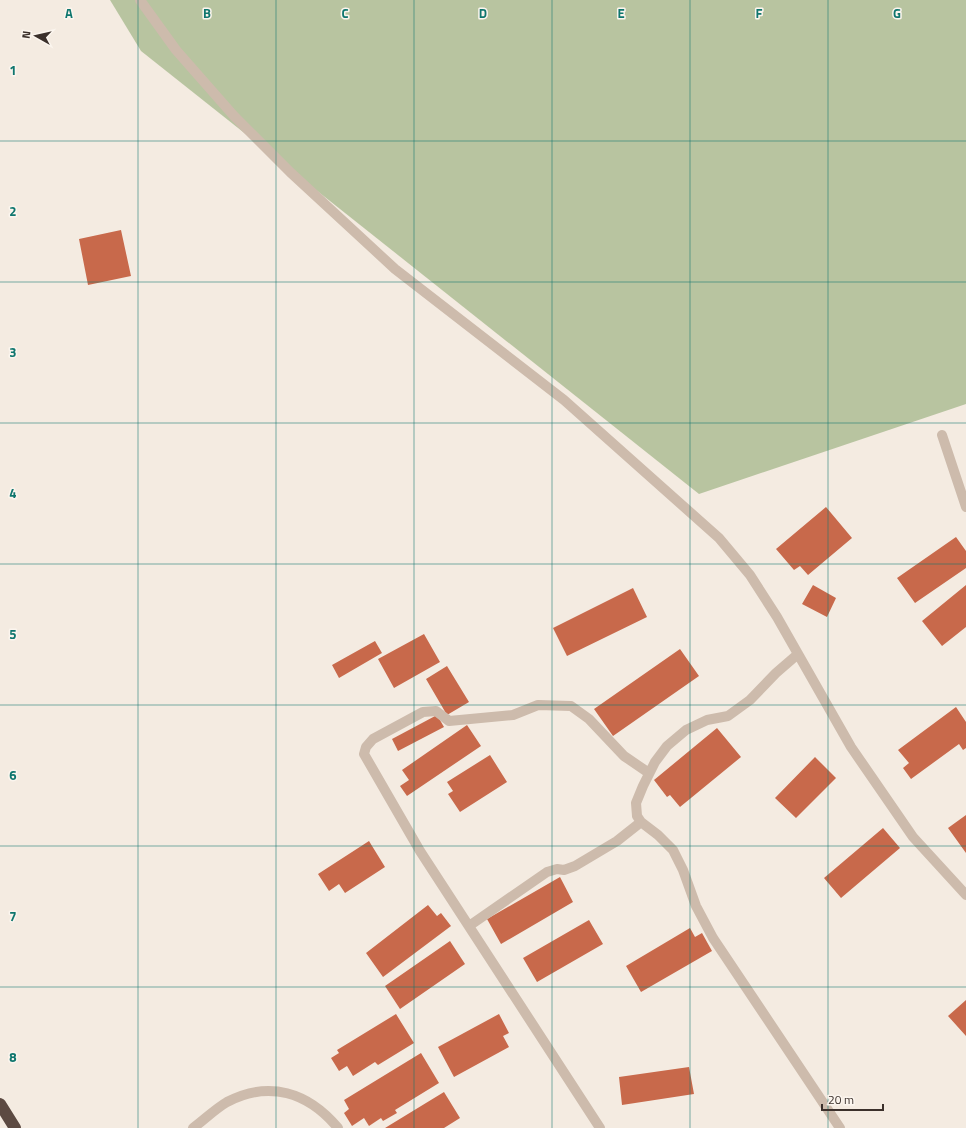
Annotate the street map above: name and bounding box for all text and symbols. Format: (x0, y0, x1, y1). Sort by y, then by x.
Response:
text: A (65, 3, 73, 23)
text: B (203, 3, 211, 23)
text: C (341, 3, 349, 23)
text: D (479, 3, 487, 23)
text: E (617, 3, 625, 23)
text: F (756, 3, 763, 23)
text: G (893, 3, 901, 23)
north arrow (16, 16, 56, 56)
text: N (18, 30, 35, 39)
text: 1 (9, 60, 17, 80)
text: 2 (9, 201, 17, 221)
text: 3 (9, 342, 17, 362)
text: 4 (9, 483, 17, 503)
text: 5 (9, 624, 17, 644)
text: 6 (9, 765, 17, 785)
text: 7 (9, 906, 17, 926)
text: 8 (9, 1047, 17, 1067)
scale bar (822, 1086, 883, 1112)
text: 20 m (828, 1090, 854, 1109)

